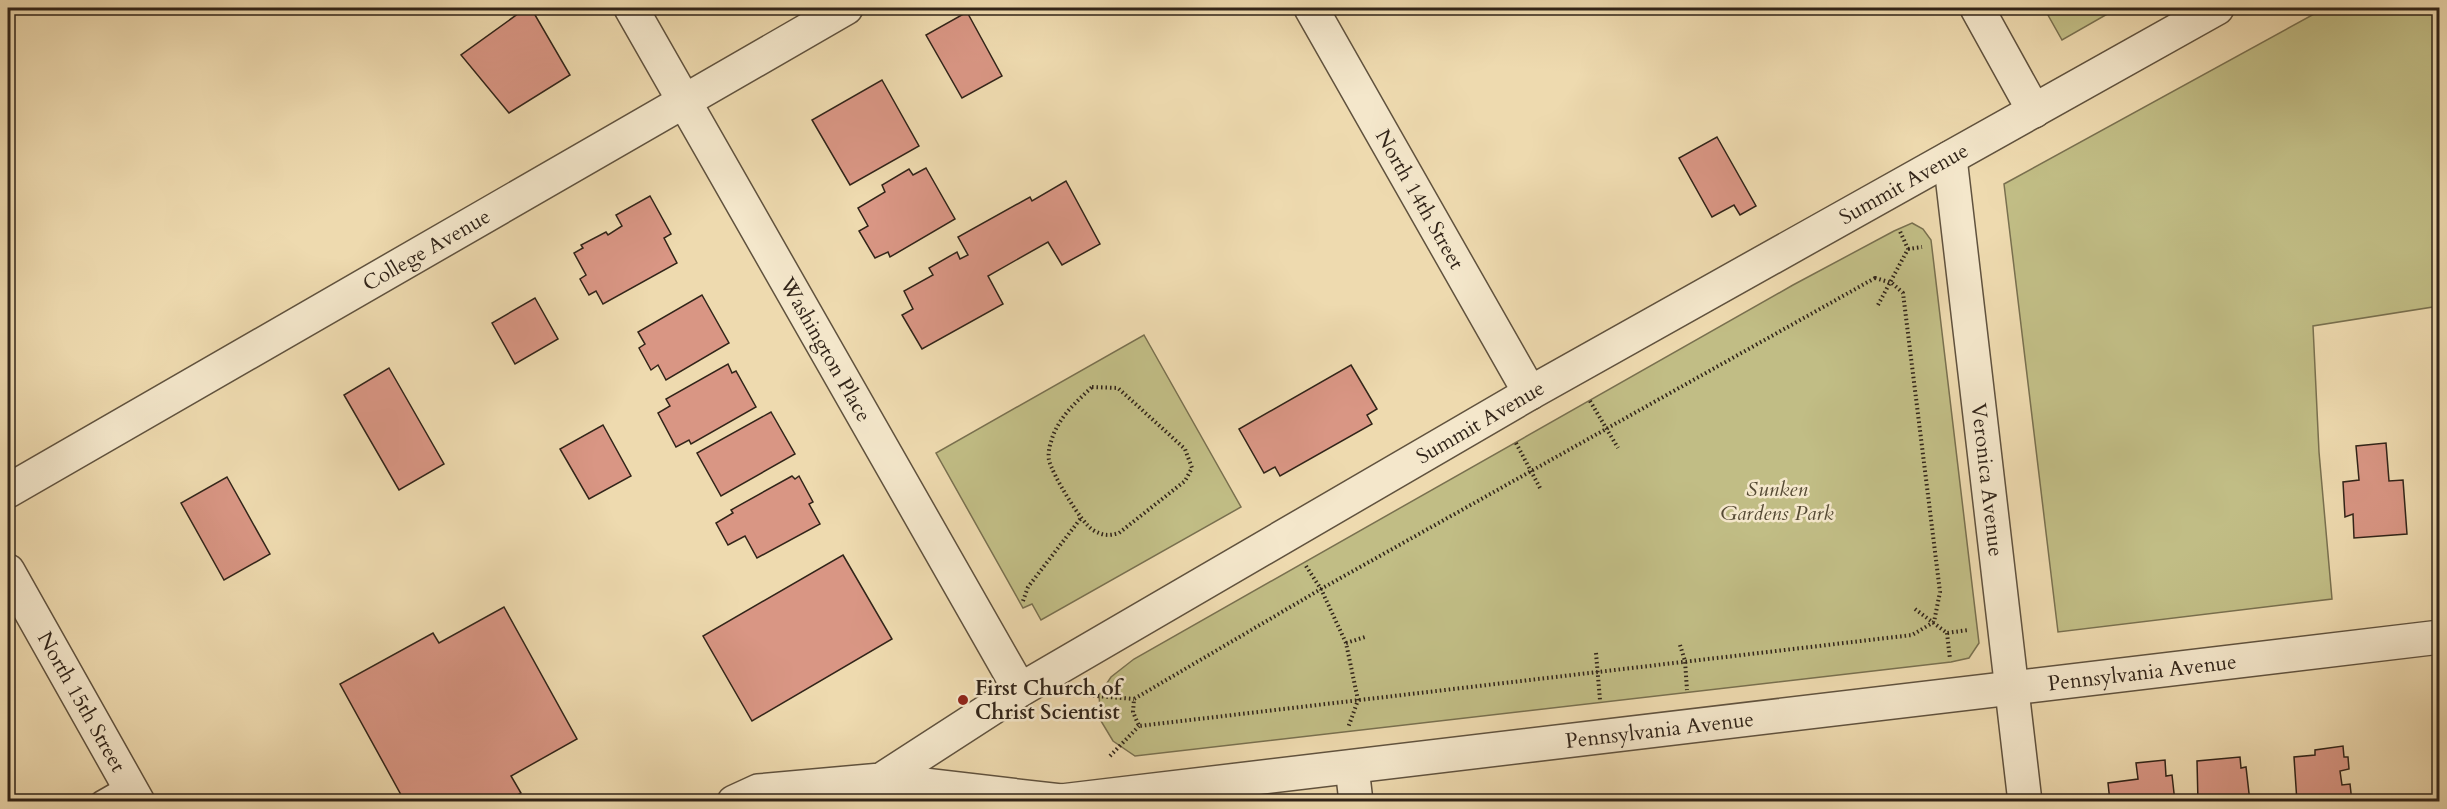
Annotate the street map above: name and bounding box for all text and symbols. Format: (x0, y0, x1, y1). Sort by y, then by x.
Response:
street label: North 14th Street (1368, 124, 1471, 275)
street label: Summit Avenue (1834, 136, 1974, 231)
street label: College Avenue (357, 202, 496, 298)
street label: Washington Place (772, 271, 878, 427)
street label: Summit Avenue (1411, 373, 1550, 471)
street label: Veronica Avenue (1964, 402, 2011, 558)
park label: Sunken Gardens Park (1720, 475, 1834, 528)
street label: North 15th Street (31, 626, 133, 777)
street label: Pennsylvania Avenue (2046, 647, 2238, 698)
place label: First Church of Christ Scientist (975, 674, 1125, 727)
marker: First Church of Christ Scientist (956, 693, 970, 707)
street label: Pennsylvania Avenue (1564, 704, 1755, 755)

